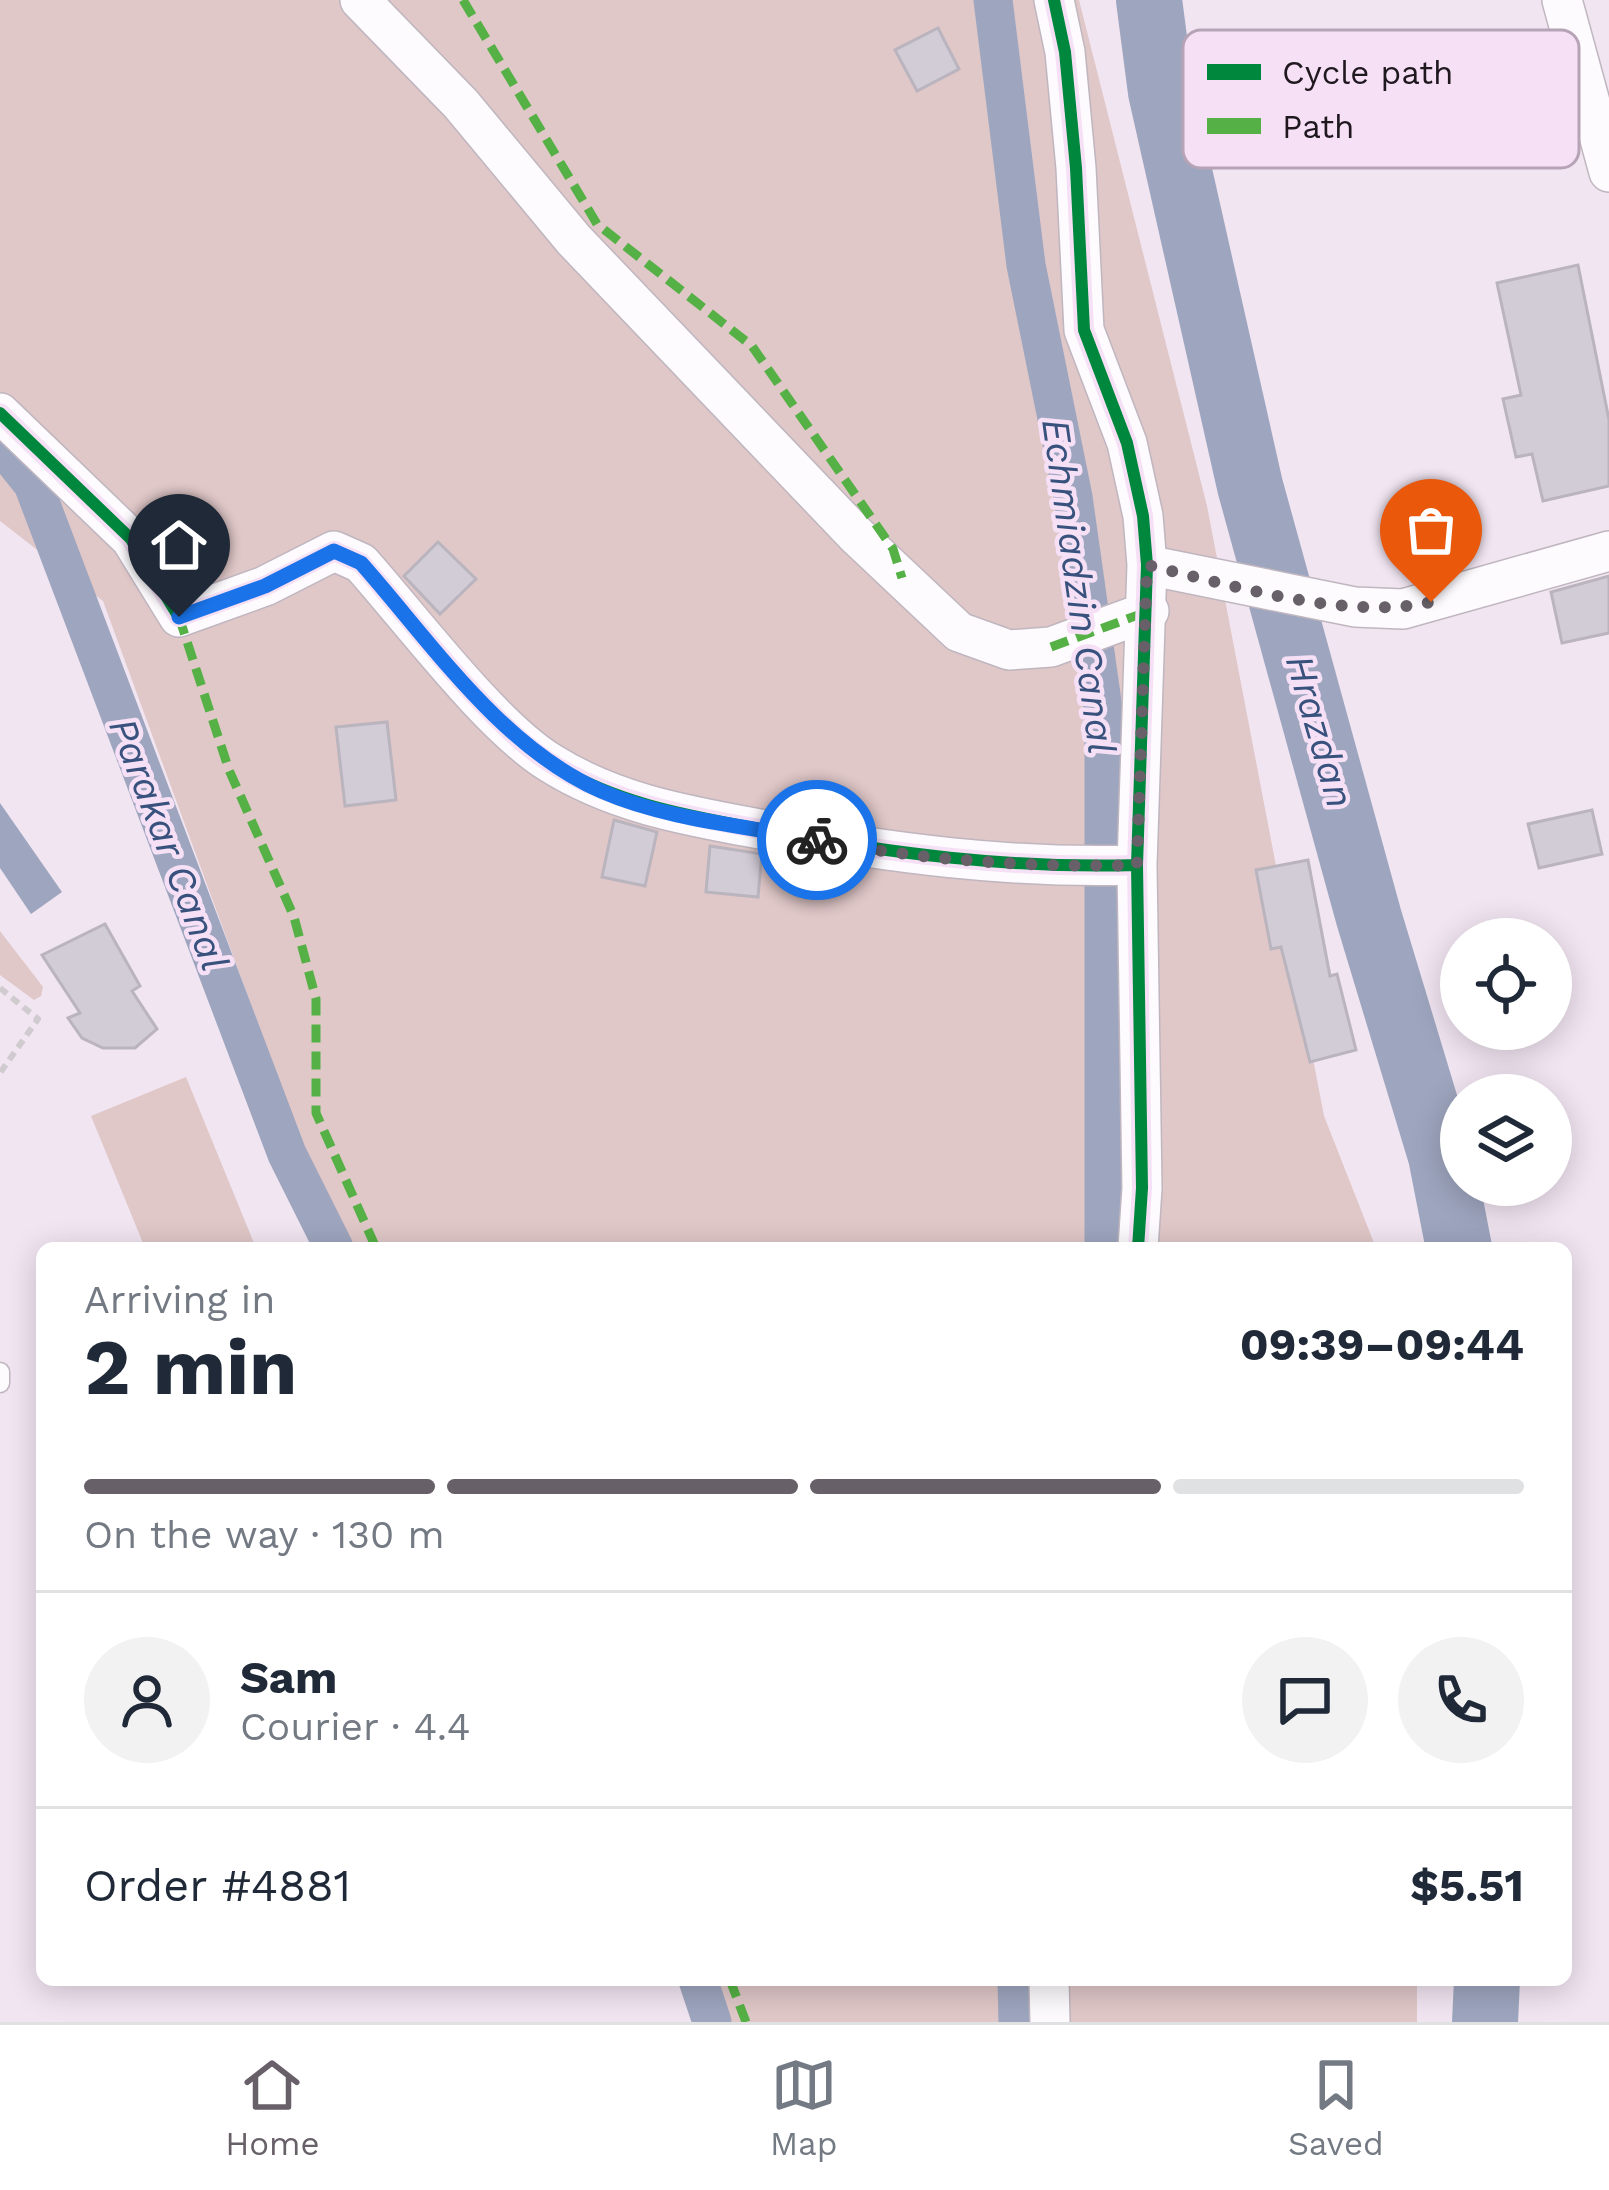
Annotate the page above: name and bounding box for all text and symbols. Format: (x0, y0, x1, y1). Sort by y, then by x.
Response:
legend (1183, 30, 1579, 168)
text: Cycle path (1282, 53, 1454, 92)
text: Path (1282, 107, 1354, 146)
water label: Echmiadzin Canal (1033, 415, 1125, 757)
pin (1380, 479, 1482, 602)
pin (128, 494, 230, 617)
icon: bag (1398, 497, 1464, 563)
icon: home (146, 512, 212, 578)
water label: Hrazdan (1277, 649, 1363, 813)
water label: Parakar Canal (100, 711, 238, 977)
courier (757, 780, 877, 900)
icon: bike (784, 807, 850, 873)
map controls (1440, 918, 1572, 1206)
button: locate (1440, 918, 1572, 1050)
button: layers (1440, 1074, 1572, 1206)
text: Arriving in (84, 1277, 275, 1322)
text: 09:39–09:44 (1240, 1318, 1524, 1371)
text: 2 min (84, 1321, 297, 1413)
text: On the way · 130 m (84, 1512, 445, 1557)
button: person (84, 1637, 210, 1763)
button: chat (1242, 1637, 1368, 1763)
button: phone (1398, 1637, 1524, 1763)
text: Sam (240, 1651, 337, 1704)
text: Courier · 4.4 (240, 1704, 471, 1749)
text: Order #4881 (84, 1859, 351, 1912)
text: $5.51 (1410, 1859, 1524, 1912)
tab: Home (225, 2052, 320, 2163)
tab: Map (770, 2052, 837, 2163)
tab: Saved (1288, 2052, 1384, 2163)

